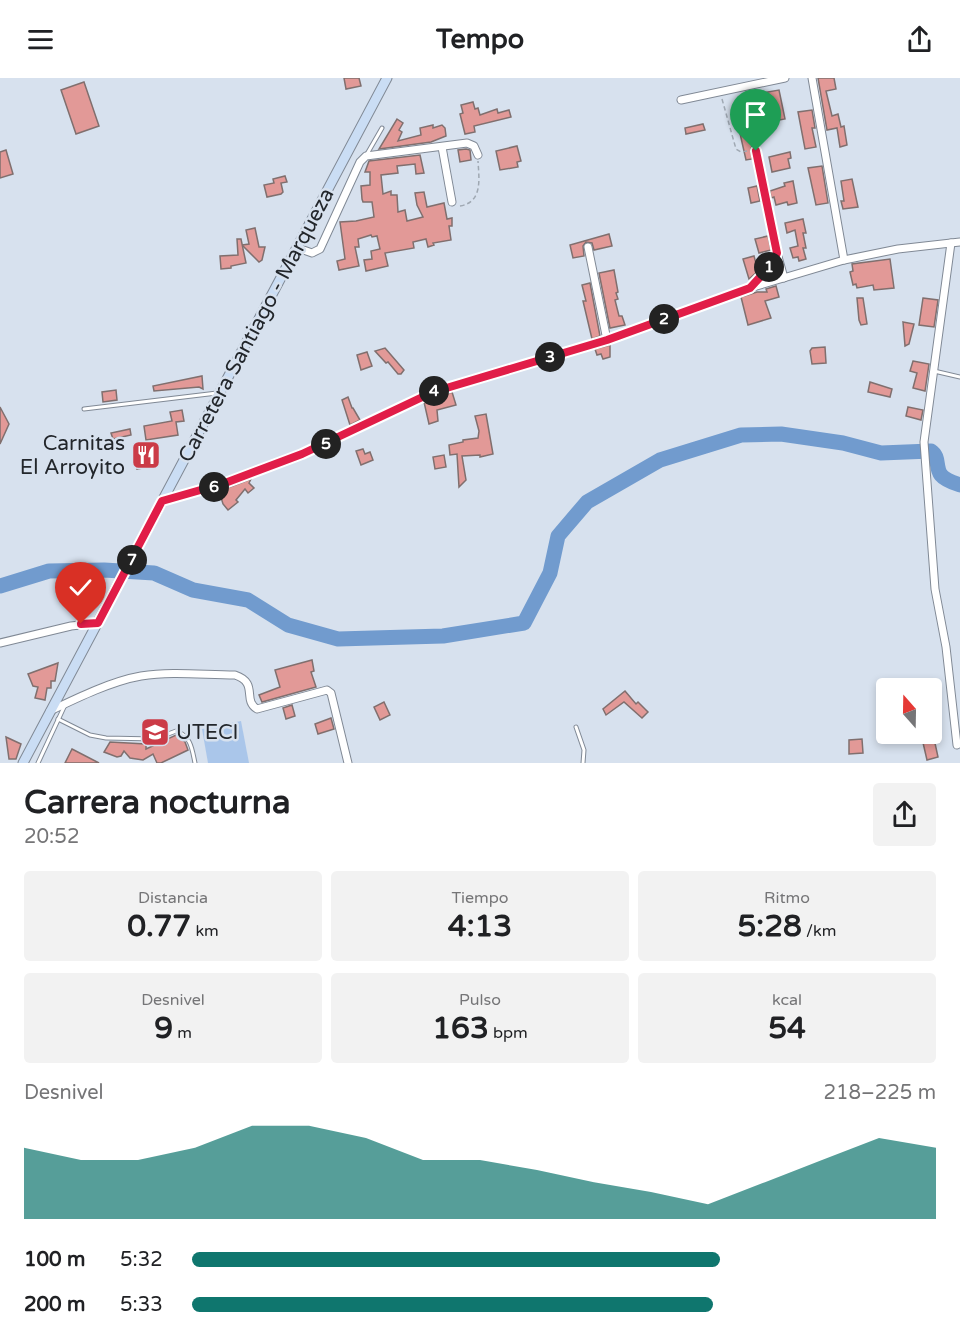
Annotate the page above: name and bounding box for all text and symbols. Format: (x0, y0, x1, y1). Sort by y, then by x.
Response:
icon: menu (24, 23, 57, 56)
text: Tempo (436, 23, 524, 56)
icon: share (903, 23, 936, 56)
pin (730, 89, 781, 151)
icon: arrive (739, 98, 772, 131)
street label: Carretera Santiago - Marqueza (173, 184, 340, 467)
pin: 1 (754, 252, 784, 282)
text: 1 (764, 257, 774, 277)
pin: 2 (649, 304, 679, 334)
text: 2 (659, 309, 669, 329)
pin: 3 (535, 342, 565, 372)
text: 3 (545, 347, 555, 367)
pin: 4 (419, 376, 449, 406)
text: 4 (429, 381, 439, 401)
pin: 5 (311, 429, 341, 459)
place label: Carnitas El Arroyito (20, 431, 125, 480)
text: 5 (321, 434, 331, 454)
restaurant icon: Carnitas El Arroyito (130, 439, 162, 471)
pin: 6 (199, 472, 229, 502)
text: 6 (209, 477, 219, 497)
pin: 7 (117, 545, 147, 575)
text: 7 (127, 550, 137, 570)
pin (55, 562, 106, 624)
icon: check (64, 571, 97, 604)
north arrow (876, 678, 942, 744)
map controls (876, 678, 942, 744)
school or university icon: UTECI (139, 716, 171, 748)
place label: UTECI (176, 720, 239, 745)
text: Carrera nocturna (24, 783, 290, 822)
button: share (873, 783, 936, 846)
text: 20:52 (24, 825, 79, 849)
text: Distancia (138, 888, 208, 908)
text: Tiempo (451, 888, 509, 908)
text: Ritmo (764, 888, 810, 908)
text: 0.77 (127, 908, 191, 945)
text: 4:13 (448, 908, 512, 945)
text: 5:28 (738, 908, 802, 945)
text: km (191, 921, 219, 941)
text: /km (802, 921, 836, 941)
text: Desnivel (141, 990, 205, 1010)
text: Pulso (459, 990, 501, 1010)
text: kcal (772, 990, 802, 1010)
text: 9 (154, 1010, 173, 1047)
text: 163 (432, 1010, 489, 1047)
text: 54 (768, 1010, 806, 1047)
text: m (173, 1023, 192, 1043)
text: bpm (489, 1023, 528, 1043)
text: Desnivel (24, 1081, 103, 1105)
text: 218–225 m (823, 1081, 936, 1105)
text: 100 m (24, 1248, 85, 1272)
text: 5:32 (120, 1248, 163, 1272)
text: 200 m (24, 1293, 85, 1317)
text: 5:33 (120, 1293, 163, 1317)

